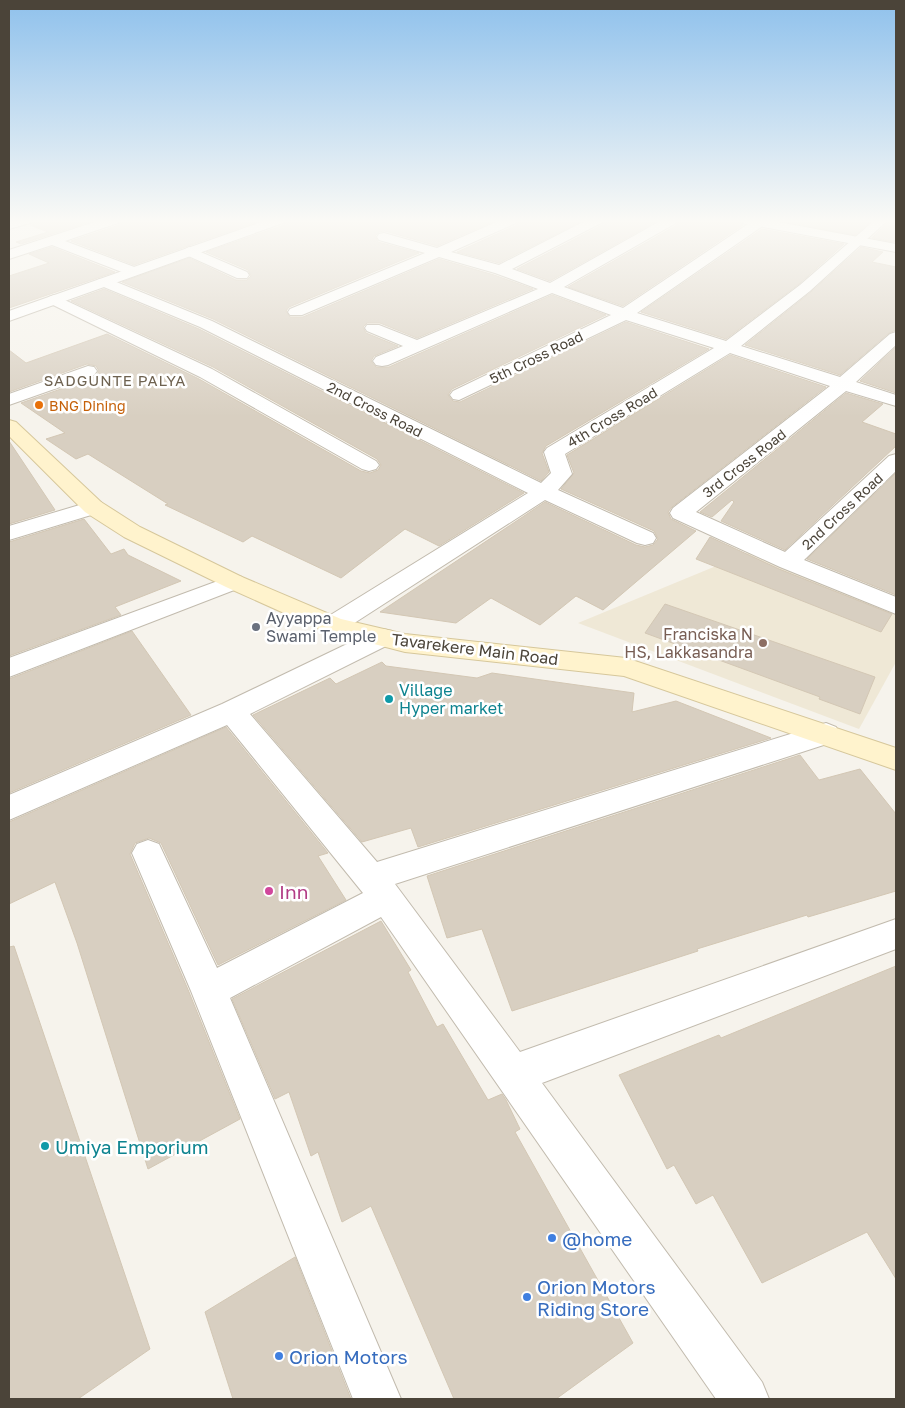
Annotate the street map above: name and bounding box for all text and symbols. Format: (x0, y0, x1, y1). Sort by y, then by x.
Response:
street label: 5th Cross Road (487, 327, 585, 387)
district label: SADGUNTE PALYA (44, 371, 186, 389)
street label: 2nd Cross Road (324, 378, 426, 440)
street label: 4th Cross Road (564, 383, 660, 451)
place label: BNG Dining (49, 397, 126, 414)
marker: BNG Dining (33, 399, 45, 411)
street label: 3rd Cross Road (699, 425, 789, 501)
street label: 2nd Cross Road (798, 469, 886, 553)
place label: Ayyappa Swami Temple (266, 608, 376, 646)
marker: Ayyappa Swami Temple (250, 621, 262, 633)
place label: Franciska N HS, Lakkasandra (624, 624, 753, 662)
street label: Tavarekere Main Road (391, 629, 559, 669)
marker: Franciska N HS, Lakkasandra (757, 637, 769, 649)
place label: Village Hyper market (399, 680, 503, 718)
marker: Village Hyper market (383, 693, 395, 705)
place label: Inn (279, 880, 308, 903)
marker: Inn (263, 885, 275, 897)
place label: Umiya Emporium (55, 1135, 209, 1158)
marker: Umiya Emporium (39, 1140, 51, 1152)
place label: @home (562, 1227, 632, 1250)
marker: @home (546, 1232, 558, 1244)
place label: Orion Motors Riding Store (537, 1275, 656, 1320)
marker: Orion Motors Riding Store (521, 1291, 533, 1303)
place label: Orion Motors (289, 1345, 408, 1368)
marker: Orion Motors (273, 1350, 285, 1362)

